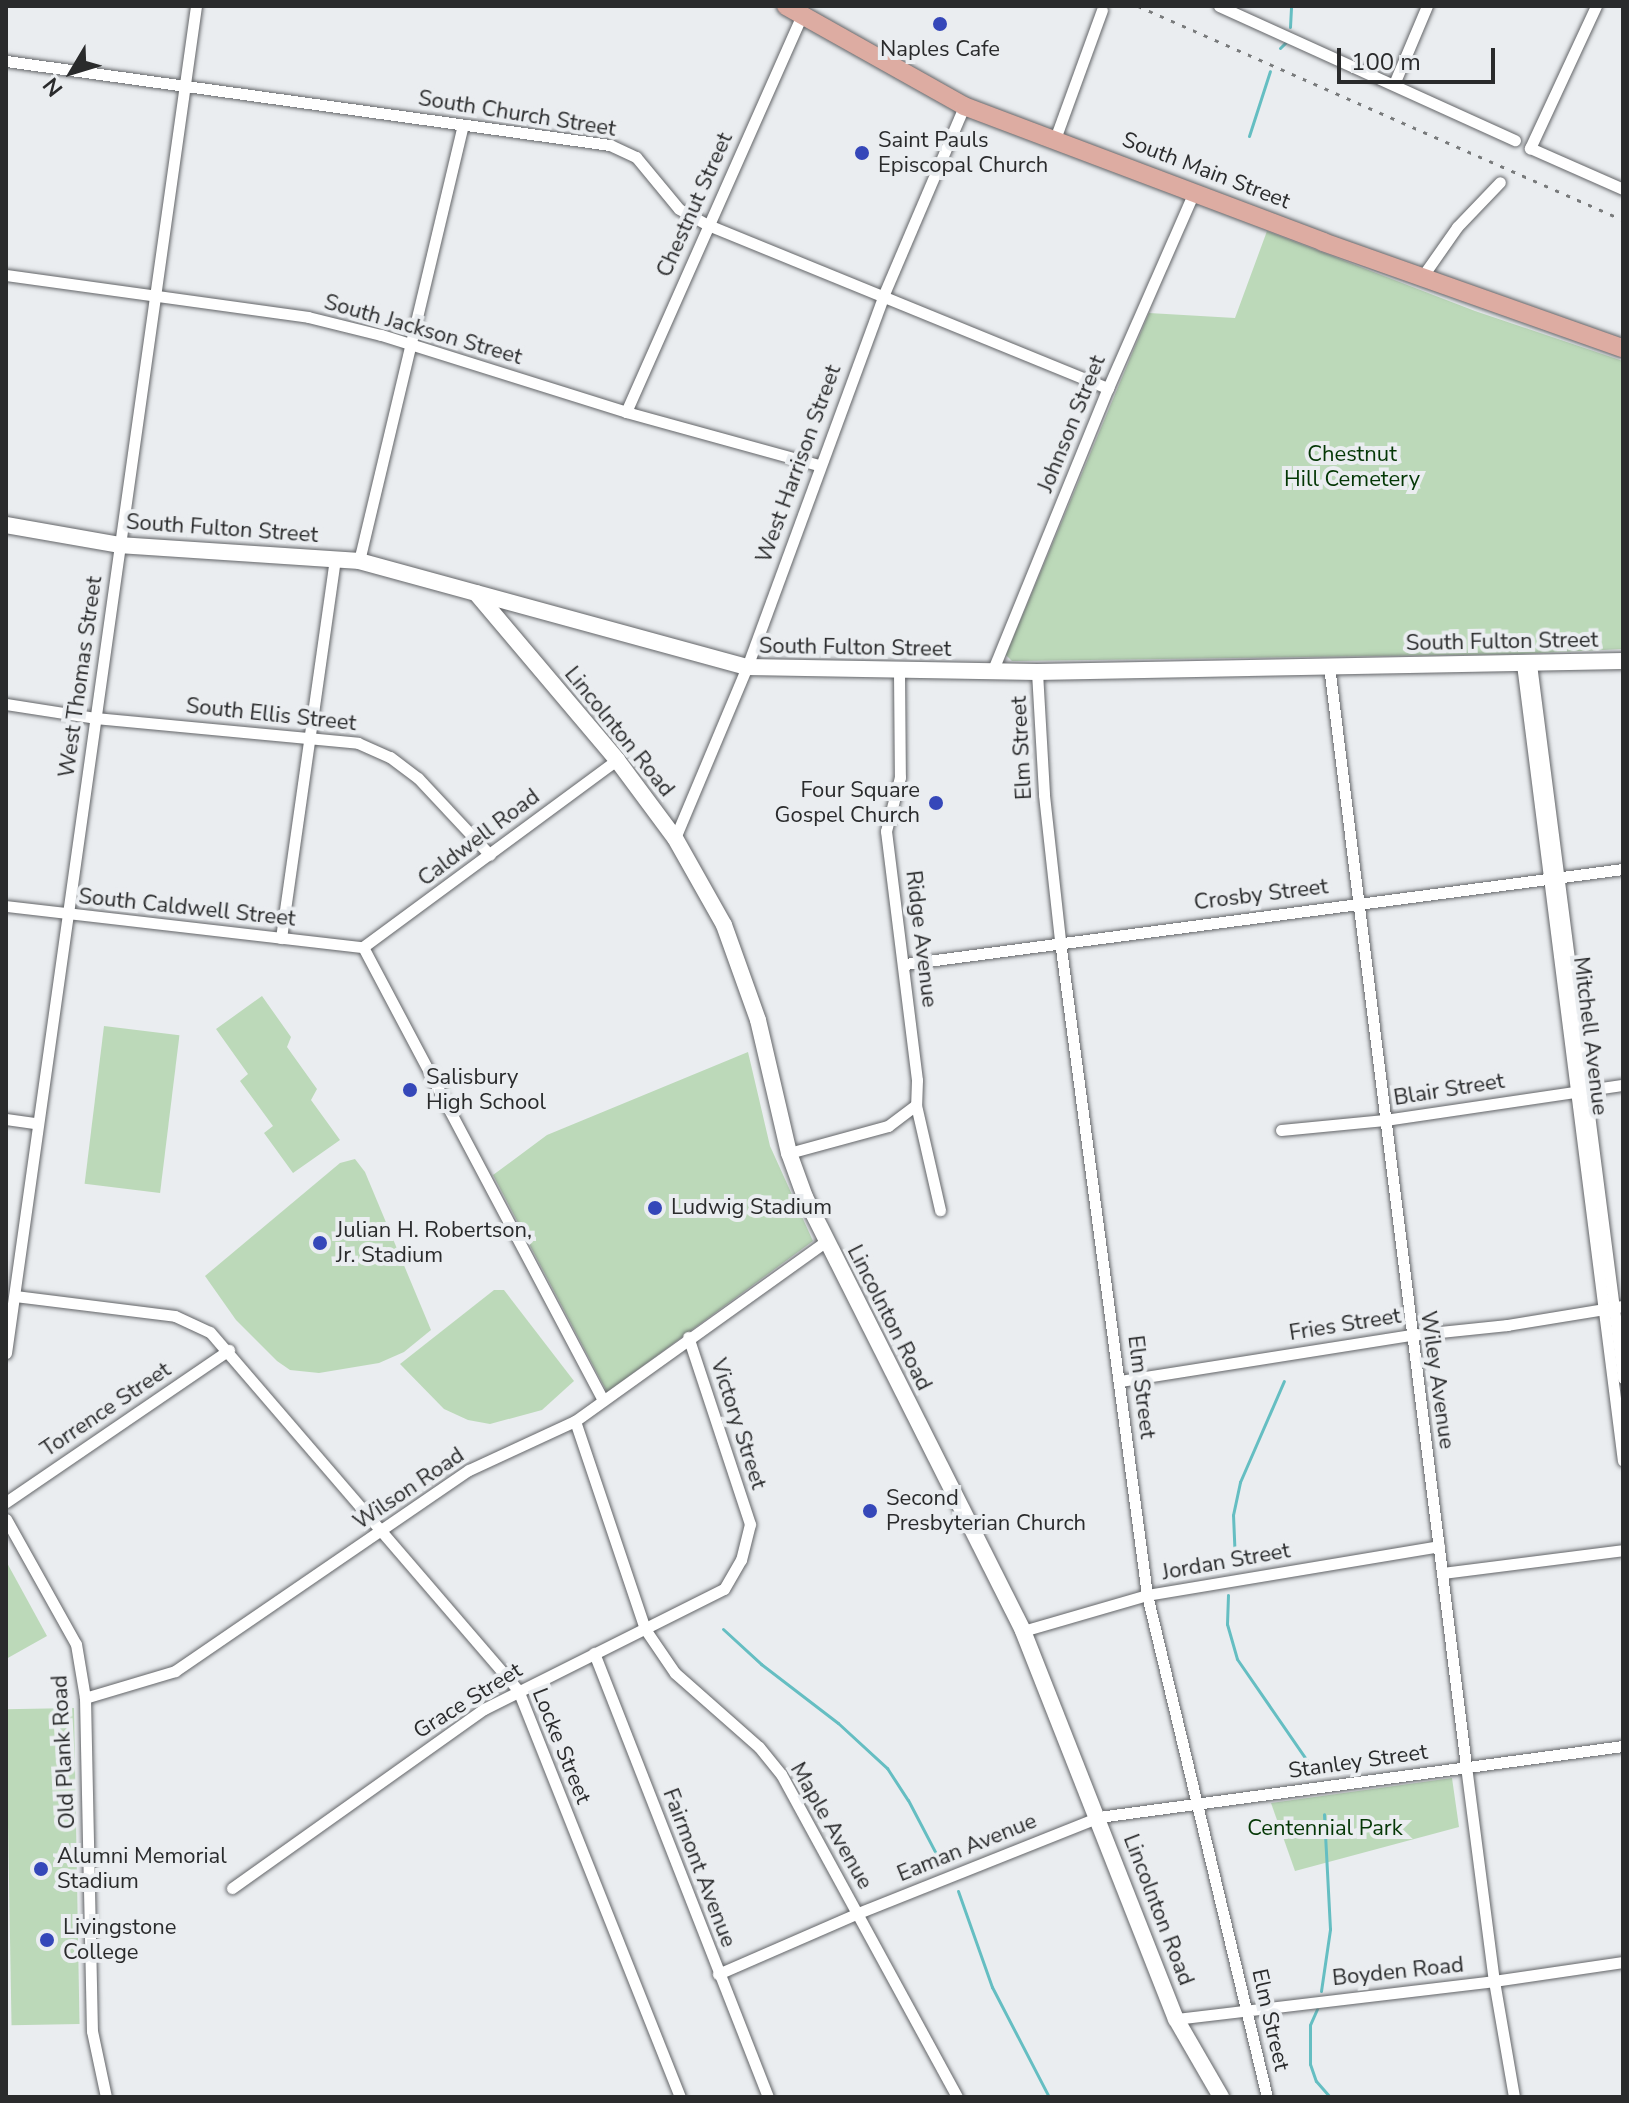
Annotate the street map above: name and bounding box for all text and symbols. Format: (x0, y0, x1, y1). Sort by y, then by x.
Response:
marker: Naples Cafe (931, 15, 949, 33)
north arrow (32, 32, 112, 112)
scale bar (1341, 32, 1499, 82)
place label: Naples Cafe (880, 37, 1000, 63)
text: 100 m (1351, 46, 1421, 78)
text: N (36, 71, 70, 102)
street label: South Church Street (416, 85, 618, 143)
place label: Saint Pauls Episcopal Church (878, 127, 1048, 178)
street label: South Main Street (1118, 127, 1294, 215)
street label: Chestnut Street (651, 129, 739, 281)
marker: Saint Pauls Episcopal Church (853, 144, 871, 162)
street label: South Jackson Street (321, 289, 525, 371)
street label: Johnson Street (1033, 352, 1111, 496)
street label: West Harrison Street (751, 361, 847, 567)
park label: Chestnut Hill Cemetery (1284, 441, 1420, 492)
street label: South Fulton Street (125, 509, 319, 549)
street label: West Thomas Street (54, 575, 108, 779)
street label: South Fulton Street (1406, 627, 1598, 657)
street label: South Fulton Street (759, 633, 951, 663)
street label: Lincolnton Road (558, 662, 680, 802)
street label: South Ellis Street (185, 693, 357, 737)
street label: Elm Street (1006, 695, 1038, 801)
place label: Four Square Gospel Church (774, 777, 920, 828)
street label: Caldwell Road (413, 784, 545, 892)
marker: Four Square Gospel Church (927, 794, 945, 812)
street label: Ridge Avenue (900, 869, 942, 1009)
street label: Crosby Street (1192, 874, 1330, 916)
street label: South Caldwell Street (77, 883, 297, 933)
street label: Mitchell Avenue (1567, 955, 1613, 1117)
place label: Salisbury High School (426, 1064, 546, 1116)
street label: Blair Street (1392, 1068, 1506, 1112)
marker: Salisbury High School (401, 1081, 419, 1099)
place label: Ludwig Stadium (671, 1195, 832, 1221)
marker: Ludwig Stadium (646, 1199, 664, 1217)
place label: Julian H. Robertson, Jr. Stadium (336, 1217, 532, 1268)
marker: Julian H. Robertson, Jr. Stadium (311, 1234, 329, 1252)
street label: Lincolnton Road (841, 1241, 937, 1395)
street label: Fries Street (1287, 1303, 1403, 1347)
street label: Wiley Avenue (1414, 1309, 1460, 1451)
street label: Elm Street (1122, 1334, 1160, 1440)
street label: Victory Street (704, 1355, 772, 1493)
street label: Torrence Street (36, 1357, 176, 1463)
street label: Wilson Road (349, 1442, 469, 1536)
place label: Second Presbyterian Church (886, 1485, 1086, 1536)
marker: Second Presbyterian Church (861, 1502, 879, 1520)
street label: Jordan Street (1160, 1538, 1292, 1586)
street label: Grace Street (409, 1657, 527, 1745)
street label: Old Plank Road (47, 1674, 81, 1830)
street label: Locke Street (526, 1684, 596, 1808)
street label: Stanley Street (1287, 1739, 1429, 1785)
street label: Maple Avenue (784, 1758, 878, 1894)
street label: Fairmont Avenue (657, 1785, 741, 1951)
street label: Eaman Avenue (894, 1808, 1040, 1888)
park label: Centennial Park (1247, 1816, 1403, 1842)
street label: Lincolnton Road (1117, 1831, 1199, 1989)
place label: Alumni Memorial Stadium (57, 1843, 227, 1894)
marker: Alumni Memorial Stadium (32, 1860, 50, 1878)
place label: Livingstone College (63, 1914, 176, 1966)
marker: Livingstone College (38, 1931, 56, 1949)
street label: Boyden Road (1331, 1952, 1465, 1992)
street label: Elm Street (1245, 1966, 1295, 2074)

